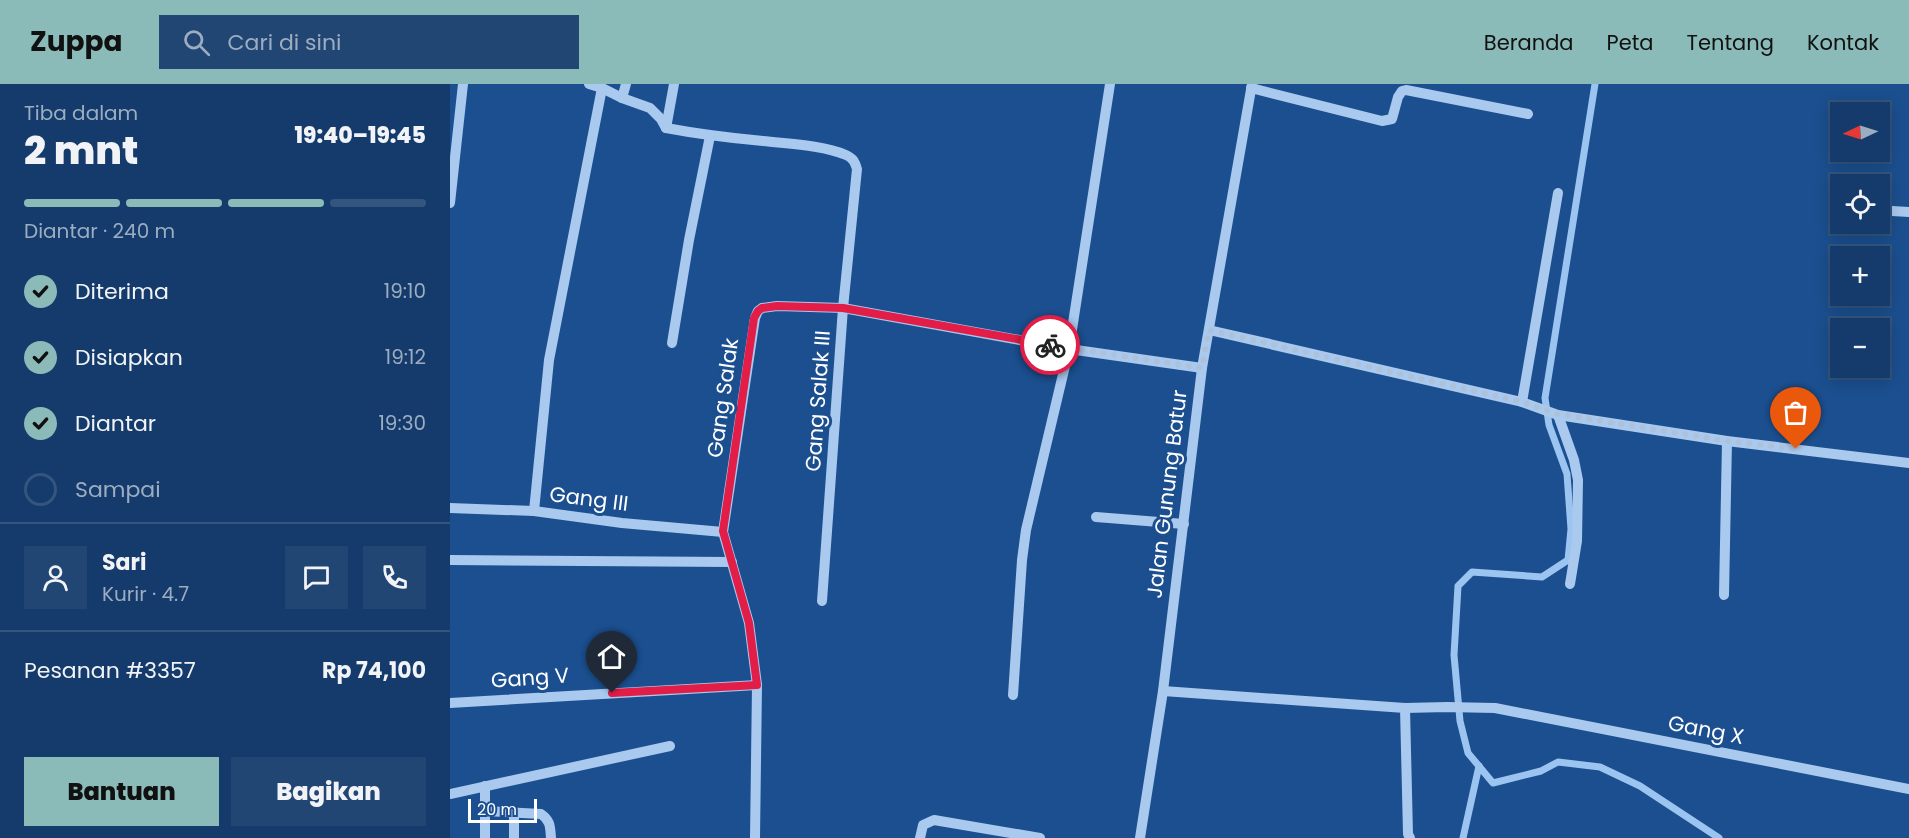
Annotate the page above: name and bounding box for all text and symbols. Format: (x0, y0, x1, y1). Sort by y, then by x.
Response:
search box (159, 15, 579, 69)
text: Zuppa (30, 22, 123, 61)
icon: search (180, 26, 213, 59)
text: Cari di sini (228, 27, 342, 58)
text: Beranda (1484, 28, 1574, 57)
text: Peta (1607, 28, 1654, 57)
text: Tentang (1687, 28, 1774, 57)
text: Kontak (1807, 28, 1879, 57)
text: Tiba dalam (24, 99, 138, 127)
north arrow (1830, 102, 1890, 162)
map controls (1830, 102, 1890, 378)
text: 19:40–19:45 (295, 120, 426, 151)
text: 2 mnt (24, 123, 138, 178)
button: locate (1830, 174, 1890, 234)
text: Diantar · 240 m (24, 217, 175, 245)
button: + (1830, 246, 1890, 306)
icon: check (24, 275, 57, 308)
text: Diterima (75, 276, 169, 307)
text: 19:10 (384, 277, 426, 305)
courier (1020, 315, 1080, 375)
button: − (1830, 318, 1890, 378)
street label: Gang Salak III (798, 329, 837, 473)
icon: bike (1034, 329, 1067, 362)
street label: Gang Salak (700, 336, 745, 460)
icon: check (24, 341, 57, 374)
text: Disiapkan (75, 342, 183, 373)
text: 19:12 (385, 343, 426, 371)
pin (1770, 387, 1821, 449)
street label: Jalan Gunung Batur (1139, 388, 1194, 600)
icon: bag (1779, 396, 1812, 429)
icon: check (24, 407, 57, 440)
text: Diantar (75, 408, 156, 439)
text: 19:30 (378, 409, 426, 437)
text: Sampai (75, 474, 161, 505)
street label: Gang III (548, 479, 630, 518)
button: person (24, 546, 87, 609)
button: chat (285, 546, 348, 609)
button: phone (363, 546, 426, 609)
text: Sari (102, 547, 146, 578)
text: Kurir · 4.7 (102, 580, 189, 608)
pin (586, 631, 637, 693)
icon: home (595, 640, 628, 673)
text: Pesanan #3357 (24, 655, 196, 686)
text: Rp 74,100 (322, 655, 426, 686)
street label: Gang V (490, 660, 570, 695)
street label: Gang X (1666, 708, 1747, 751)
button: Bantuan (24, 757, 219, 826)
button: Bagikan (231, 757, 426, 826)
scale bar (468, 796, 537, 824)
text: 20 m (477, 798, 517, 821)

